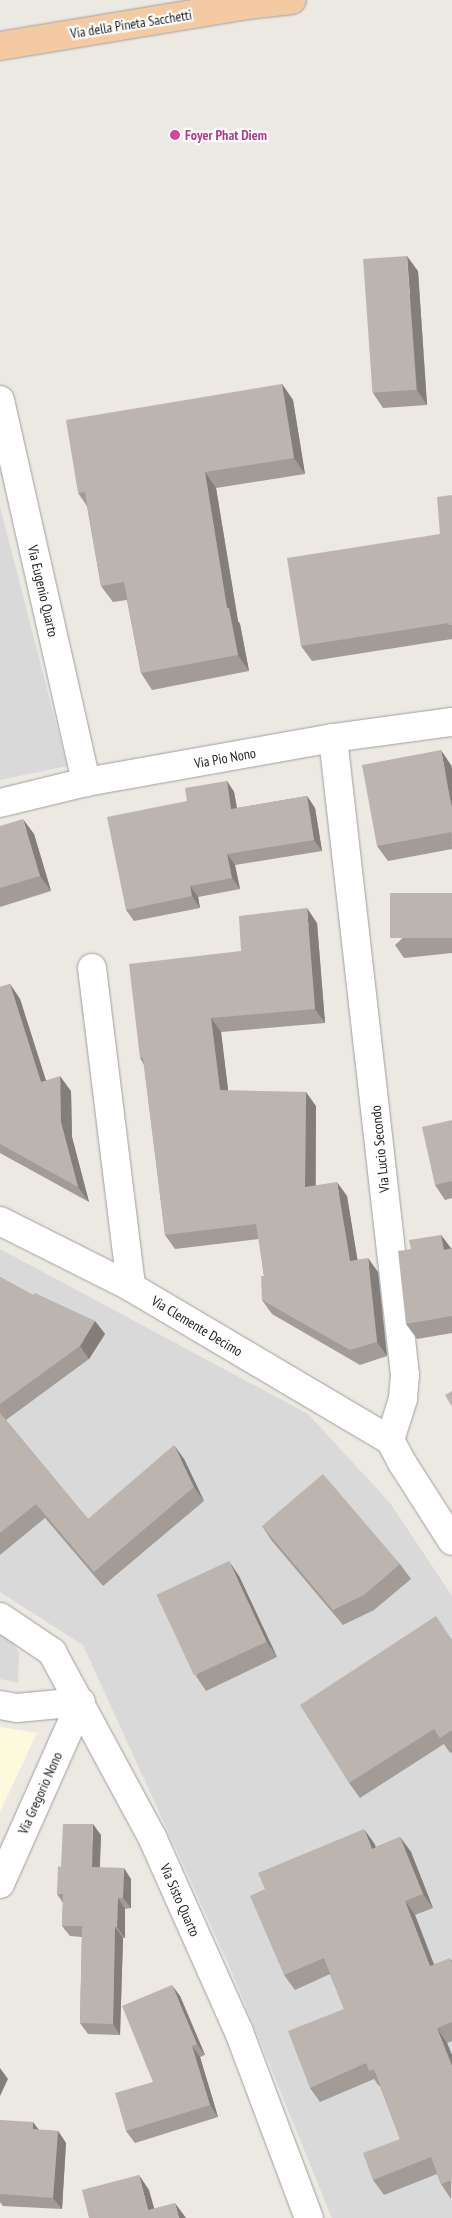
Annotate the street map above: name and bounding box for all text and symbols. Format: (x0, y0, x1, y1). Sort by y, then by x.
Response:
street label: Via della Pineta Sacchetti (69, 6, 193, 42)
place label: Foyer Phat Diem (185, 127, 267, 143)
marker: Foyer Phat Diem (169, 129, 181, 141)
street label: Via Eugenio Quarto (24, 544, 62, 638)
street label: Via Pio Nono (193, 744, 257, 772)
street label: Via Lucio Secondo (367, 1105, 393, 1193)
street label: Via Clemente Decimo (148, 1292, 246, 1360)
street label: Via Gregorio Nono (14, 1749, 66, 1837)
street label: Via Sisto Quarto (156, 1861, 204, 1939)

